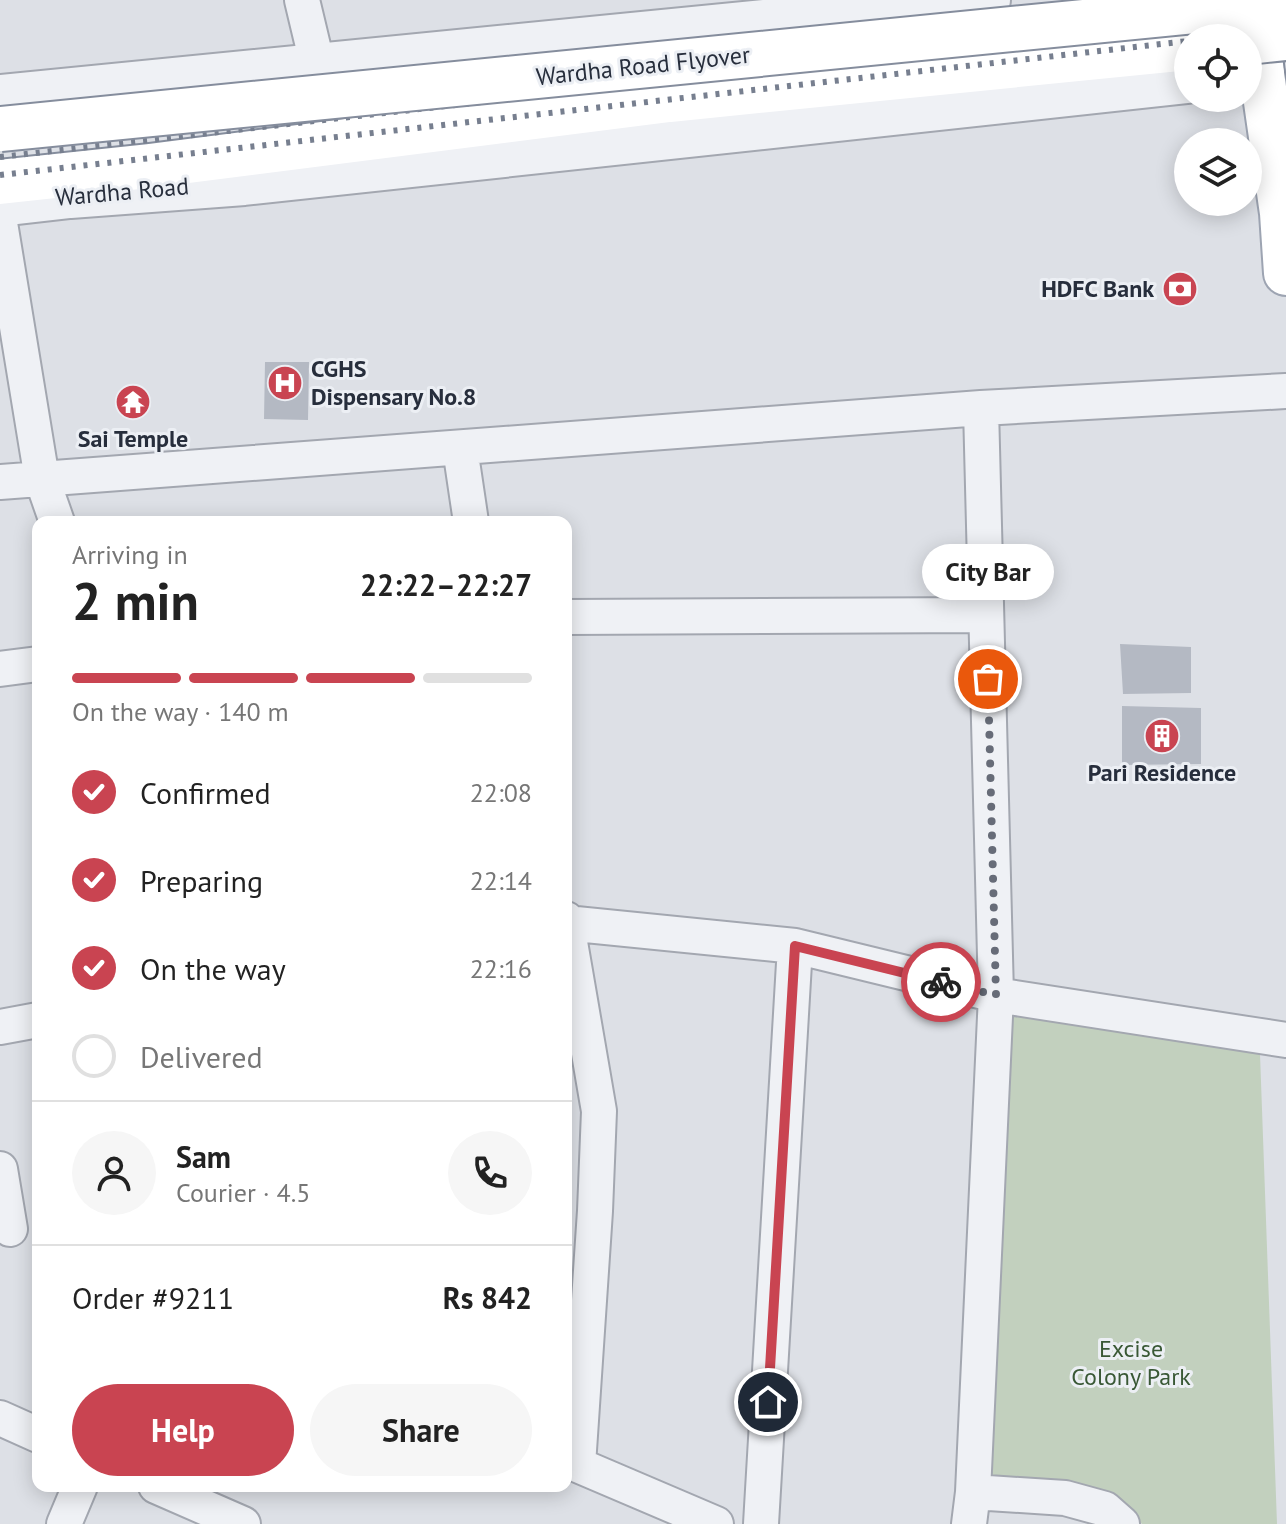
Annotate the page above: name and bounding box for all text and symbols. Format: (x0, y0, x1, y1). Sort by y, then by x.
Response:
map controls (1174, 24, 1262, 216)
button: locate (1174, 24, 1262, 112)
street label: Wardha Road Flyover (534, 39, 752, 92)
button: layers (1174, 128, 1262, 216)
street label: Wardha Road (54, 170, 190, 213)
bank icon: HDFC Bank (1161, 270, 1199, 308)
place label: HDFC Bank (1041, 273, 1154, 304)
place label: CGHS Dispensary No.8 (311, 353, 476, 412)
hospital icon: CGHS Dispensary No.8 (266, 364, 304, 402)
temple icon: Sai Temple (114, 383, 152, 421)
place label: Sai Temple (78, 423, 188, 454)
text: Arriving in (72, 538, 188, 571)
callout: City Bar (922, 543, 1054, 599)
text: City Bar (945, 555, 1031, 588)
text: 22:22–22:27 (360, 565, 532, 604)
text: 2 min (72, 567, 199, 634)
pin (954, 645, 1022, 713)
icon: bag (966, 657, 1010, 701)
text: On the way · 140 m (72, 695, 289, 728)
building icon: Pari Residence (1143, 717, 1181, 755)
place label: Pari Residence (1088, 757, 1236, 788)
icon: check (72, 770, 116, 814)
text: Confirmed (140, 773, 271, 812)
text: 22:08 (470, 776, 532, 809)
icon: check (72, 858, 116, 902)
text: Preparing (140, 861, 263, 900)
text: 22:14 (470, 864, 532, 897)
courier (901, 942, 981, 1022)
icon: check (72, 946, 116, 990)
text: On the way (140, 949, 286, 988)
text: 22:16 (470, 952, 532, 985)
icon: bike (919, 960, 963, 1004)
text: Delivered (140, 1037, 263, 1076)
button: person (72, 1131, 156, 1215)
button: phone (448, 1131, 532, 1215)
text: Sam (176, 1137, 231, 1176)
text: Courier · 4.5 (176, 1176, 310, 1209)
text: Order #9211 (72, 1278, 234, 1317)
text: Rs 842 (443, 1278, 532, 1317)
park label: Excise Colony Park (1071, 1333, 1191, 1392)
pin (734, 1368, 802, 1436)
icon: home (746, 1380, 790, 1424)
button: Help (72, 1384, 294, 1476)
button: Share (310, 1384, 532, 1476)

